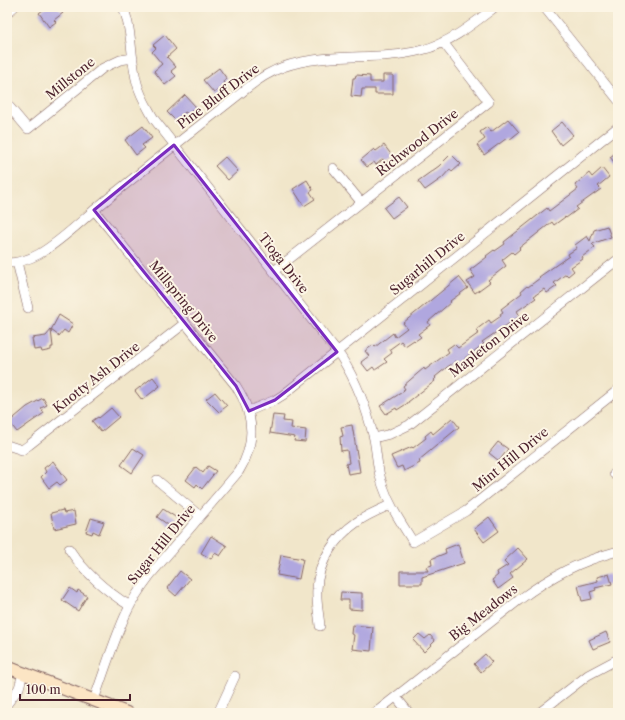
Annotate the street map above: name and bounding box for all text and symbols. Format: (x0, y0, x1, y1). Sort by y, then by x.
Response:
street label: Millstone (42, 53, 98, 103)
street label: Pine Bluff Drive (174, 60, 262, 132)
street label: Richwood Drive (373, 105, 461, 179)
street label: Sugarhill Drive (386, 228, 468, 298)
street label: Tioga Drive (255, 230, 313, 296)
street label: Millspring Drive (146, 257, 222, 345)
street label: Mapleton Drive (446, 308, 532, 380)
street label: Knotty Ash Drive (49, 338, 143, 416)
street label: Mint Hill Drive (469, 423, 551, 495)
street label: Sugar Hill Drive (124, 501, 198, 587)
street label: Big Meadows (446, 580, 520, 644)
scale bar (20, 676, 130, 702)
text: 100 m (26, 682, 61, 697)

